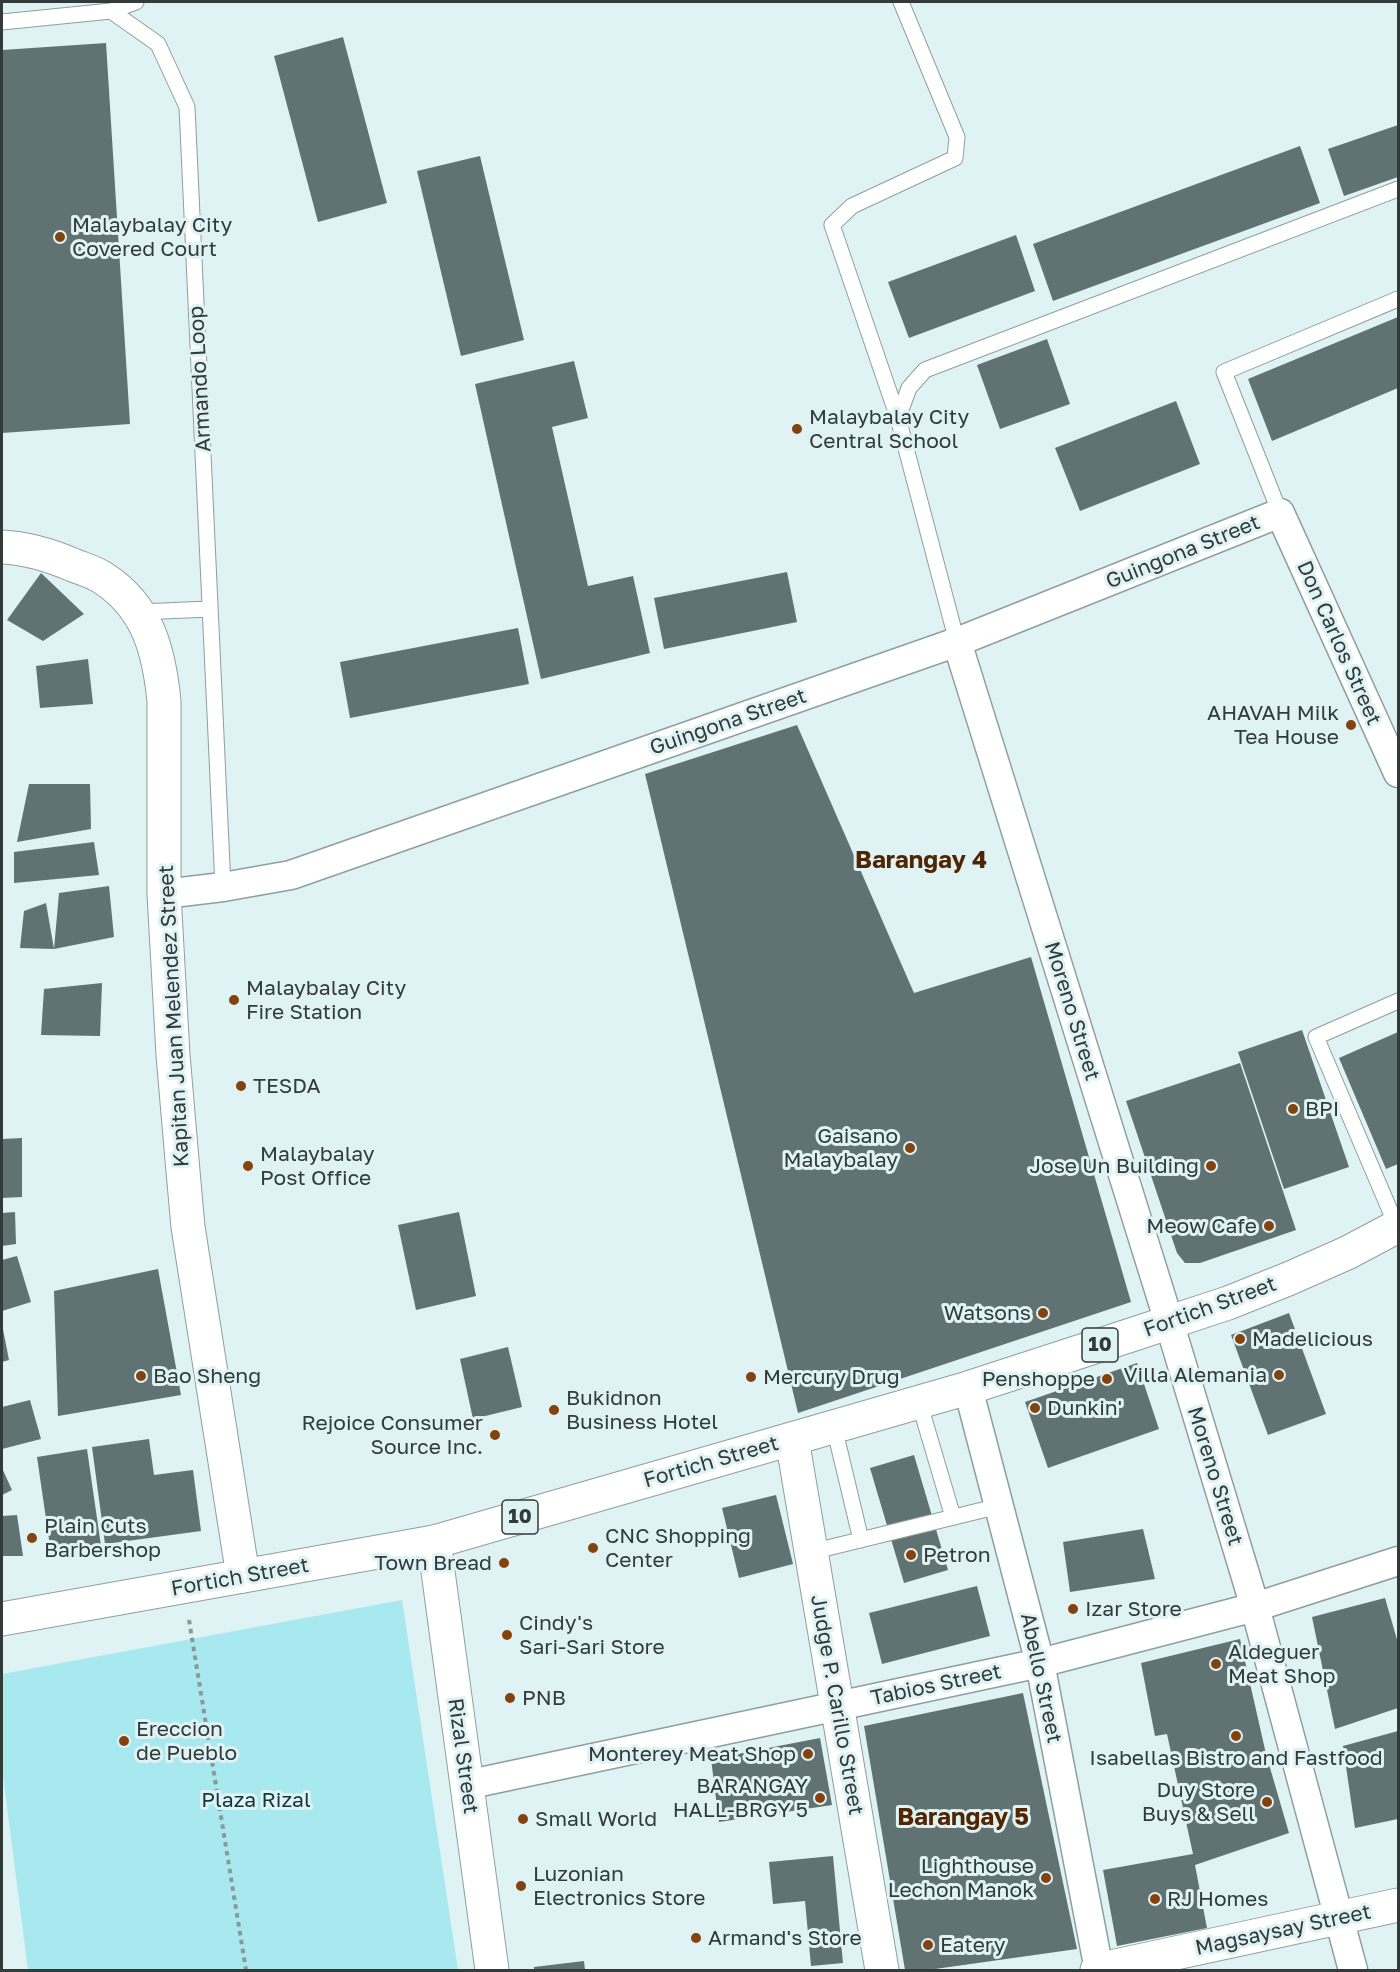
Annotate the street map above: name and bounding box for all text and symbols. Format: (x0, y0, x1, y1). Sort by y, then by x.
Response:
place label: Malaybalay City Covered Court (72, 212, 232, 262)
marker: Malaybalay City Covered Court (53, 230, 67, 244)
street label: Armando Loop (184, 305, 216, 453)
place label: Malaybalay City Central School (809, 404, 969, 454)
marker: Malaybalay City Central School (790, 422, 804, 436)
street label: Guingona Street (1102, 510, 1264, 594)
street label: Don Carlos Street (1291, 557, 1387, 729)
street label: Guingona Street (646, 683, 810, 761)
place label: AHAVAH Milk Tea House (1207, 700, 1339, 750)
marker: AHAVAH Milk Tea House (1344, 718, 1358, 732)
district label: Barangay 4 (855, 846, 987, 874)
street label: Kapitan Juan Melendez Street (153, 864, 195, 1168)
street label: Moreno Street (1039, 939, 1105, 1083)
place label: Malaybalay City Fire Station (246, 975, 406, 1025)
marker: Malaybalay City Fire Station (227, 993, 241, 1007)
place label: TESDA (253, 1073, 321, 1099)
marker: TESDA (234, 1079, 248, 1093)
place label: BPI (1305, 1096, 1339, 1122)
marker: BPI (1286, 1102, 1300, 1116)
place label: Gaisano Malaybalay (783, 1123, 898, 1173)
place label: Malaybalay Post Office (260, 1141, 375, 1191)
marker: Gaisano Malaybalay (903, 1141, 917, 1155)
place label: Jose Un Building (1029, 1153, 1199, 1179)
marker: Malaybalay Post Office (241, 1159, 255, 1173)
marker: Jose Un Building (1204, 1159, 1218, 1173)
place label: Meow Cafe (1146, 1213, 1257, 1239)
marker: Meow Cafe (1262, 1219, 1276, 1233)
street label: Fortich Street (1140, 1271, 1280, 1343)
place label: Watsons (944, 1300, 1031, 1326)
marker: Watsons (1036, 1306, 1050, 1320)
place label: Madelicious (1252, 1326, 1373, 1352)
road number: 10 (1082, 1328, 1118, 1362)
marker: Madelicious (1233, 1332, 1247, 1346)
place label: Villa Alemania (1124, 1362, 1267, 1388)
place label: Bao Sheng (153, 1363, 261, 1389)
place label: Mercury Drug (763, 1364, 900, 1390)
place label: Penshoppe (982, 1366, 1095, 1392)
marker: Villa Alemania (1272, 1368, 1286, 1382)
marker: Bao Sheng (134, 1369, 148, 1383)
marker: Mercury Drug (744, 1370, 758, 1384)
marker: Penshoppe (1100, 1372, 1114, 1386)
place label: Bukidnon Business Hotel (566, 1385, 718, 1435)
place label: Dunkin' (1047, 1395, 1122, 1421)
marker: Dunkin' (1028, 1401, 1042, 1415)
marker: Bukidnon Business Hotel (547, 1403, 561, 1417)
street label: Moreno Street (1182, 1404, 1248, 1548)
place label: Rejoice Consumer Source Inc. (301, 1410, 483, 1460)
marker: Rejoice Consumer Source Inc. (488, 1428, 502, 1442)
street label: Fortich Street (641, 1431, 781, 1493)
road number: 10 (502, 1500, 538, 1534)
place label: Plain Cuts Barbershop (44, 1513, 161, 1563)
place label: CNC Shopping Center (605, 1523, 751, 1573)
marker: Plain Cuts Barbershop (25, 1531, 39, 1545)
marker: CNC Shopping Center (586, 1541, 600, 1555)
place label: Petron (923, 1542, 991, 1568)
marker: Petron (904, 1548, 918, 1562)
place label: Town Bread (374, 1550, 492, 1576)
street label: Fortich Street (169, 1552, 311, 1602)
marker: Town Bread (497, 1556, 511, 1570)
street label: Judge P. Carillo Street (805, 1593, 869, 1817)
place label: Izar Store (1085, 1596, 1182, 1622)
marker: Izar Store (1066, 1602, 1080, 1616)
place label: Cindy's Sari-Sari Store (519, 1610, 665, 1660)
street label: Abello Street (1015, 1611, 1067, 1745)
marker: Cindy's Sari-Sari Store (500, 1628, 514, 1642)
place label: Aldeguer Meat Shop (1228, 1639, 1335, 1689)
marker: Aldeguer Meat Shop (1209, 1657, 1223, 1671)
street label: Tabios Street (868, 1659, 1004, 1711)
place label: PNB (522, 1685, 566, 1711)
marker: PNB (503, 1691, 517, 1705)
street label: Rizal Street (442, 1697, 484, 1815)
place label: Ereccion de Pueblo (136, 1716, 237, 1766)
marker: Isabellas Bistro and Fastfood (1229, 1729, 1243, 1743)
marker: Ereccion de Pueblo (117, 1734, 131, 1748)
place label: Monterey Meat Shop (588, 1741, 796, 1767)
place label: Isabellas Bistro and Fastfood (1089, 1745, 1383, 1771)
marker: Monterey Meat Shop (801, 1747, 815, 1761)
place label: BARANGAY HALL-BRGY 5 (673, 1773, 808, 1823)
place label: Duy Store Buys & Sell (1142, 1777, 1255, 1827)
park label: Plaza Rizal (201, 1787, 311, 1813)
marker: BARANGAY HALL-BRGY 5 (813, 1791, 827, 1805)
marker: Duy Store Buys & Sell (1260, 1795, 1274, 1809)
district label: Barangay 5 (897, 1803, 1029, 1831)
place label: Small World (535, 1806, 657, 1832)
marker: Small World (516, 1812, 530, 1826)
place label: Lighthouse Lechon Manok (888, 1853, 1034, 1903)
place label: Luzonian Electronics Store (533, 1861, 705, 1911)
marker: Lighthouse Lechon Manok (1039, 1871, 1053, 1885)
marker: Luzonian Electronics Store (514, 1879, 528, 1893)
place label: RJ Homes (1167, 1886, 1268, 1912)
marker: RJ Homes (1148, 1892, 1162, 1906)
street label: Magsaysay Street (1193, 1899, 1373, 1961)
place label: Armand's Store (708, 1925, 862, 1951)
marker: Armand's Store (689, 1931, 703, 1945)
place label: Eatery (940, 1932, 1005, 1958)
marker: Eatery (921, 1938, 935, 1952)

